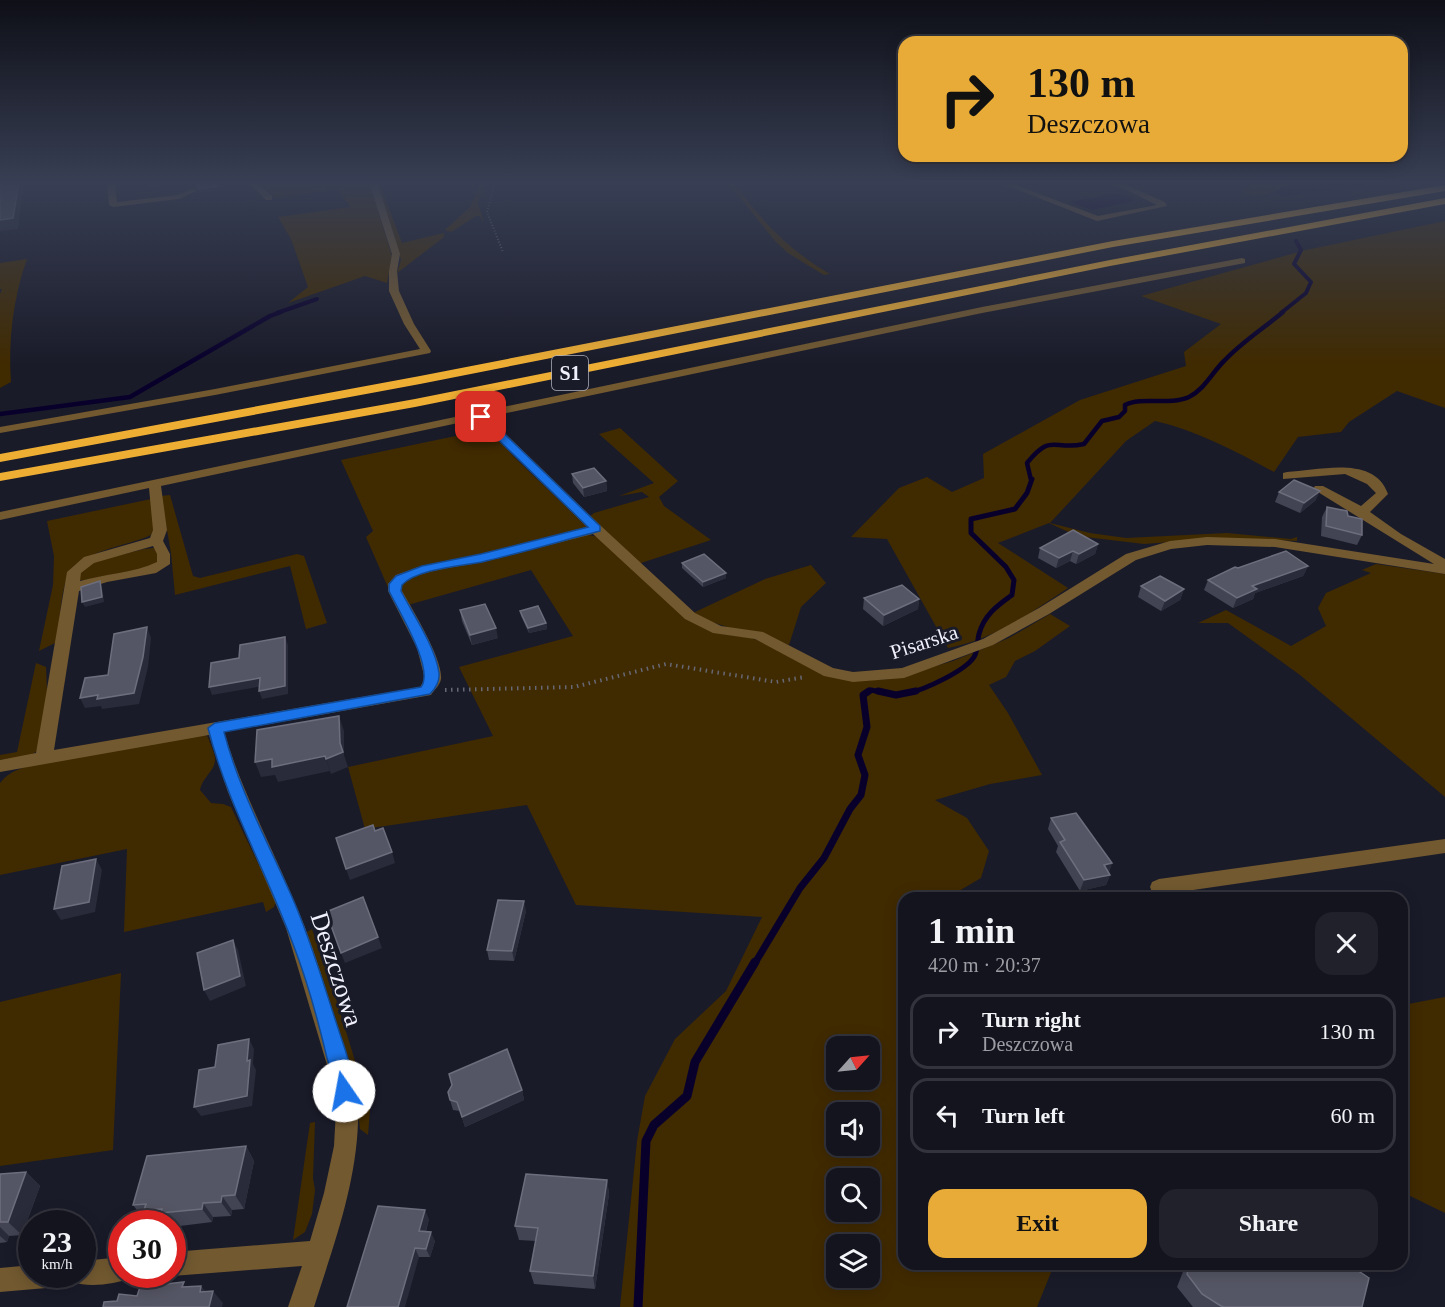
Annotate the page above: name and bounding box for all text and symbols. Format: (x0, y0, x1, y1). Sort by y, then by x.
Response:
icon: right (928, 60, 1006, 138)
text: 130 m (1027, 60, 1136, 106)
text: Deszczowa (1027, 109, 1150, 139)
road number: S1 (552, 356, 588, 390)
pin (455, 391, 506, 442)
icon: arrive (464, 400, 497, 433)
street label: Pisarska (887, 620, 962, 664)
street label: Deszczowa (304, 908, 369, 1030)
text: 1 min (928, 911, 1015, 951)
button: close (1315, 912, 1378, 975)
text: 420 m · 20:37 (928, 954, 1041, 976)
text: Turn right (982, 1007, 1081, 1032)
icon: right (931, 1015, 964, 1048)
text: 130 m (1319, 1019, 1375, 1044)
text: Deszczowa (982, 1033, 1073, 1055)
north arrow (826, 1036, 880, 1090)
map controls (826, 1036, 880, 1288)
position arrow (312, 1059, 376, 1123)
icon: left (931, 1099, 964, 1132)
button: sound (826, 1102, 880, 1156)
text: Turn left (982, 1103, 1065, 1128)
text: 60 m (1330, 1103, 1375, 1128)
button: search (826, 1168, 880, 1222)
button: Exit (928, 1189, 1147, 1258)
button: Share (1159, 1189, 1378, 1258)
speed limit sign: 30 (108, 1210, 186, 1288)
text: 23 (42, 1225, 72, 1258)
button: layers (826, 1234, 880, 1288)
text: km/h (42, 1256, 72, 1272)

